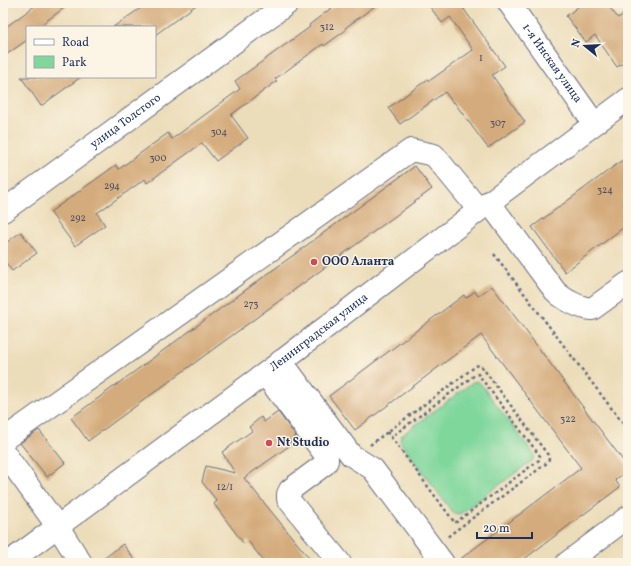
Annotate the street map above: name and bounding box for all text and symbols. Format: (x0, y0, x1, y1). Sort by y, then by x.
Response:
house number: 312 (320, 20, 334, 34)
street label: 1-я Инская улица (518, 20, 585, 106)
legend (26, 26, 156, 78)
north arrow (565, 26, 605, 66)
text: Road (62, 35, 89, 51)
text: N (569, 37, 585, 49)
house number: 1 (479, 51, 483, 65)
text: Park (62, 55, 87, 71)
street label: улица Толстого (87, 90, 164, 153)
house number: 307 (490, 116, 506, 130)
house number: 304 (211, 125, 227, 139)
house number: 300 (149, 151, 167, 165)
house number: 294 (104, 179, 120, 193)
house number: 324 (597, 183, 613, 197)
house number: 292 (70, 211, 86, 225)
place label: ООО Аланта (322, 254, 395, 270)
marker: ООО Аланта (309, 257, 319, 267)
street label: Ленинградская улица (266, 290, 372, 375)
house number: 273 (244, 297, 258, 311)
house number: 322 (560, 412, 576, 426)
place label: Nt Studio (277, 435, 330, 451)
marker: Nt Studio (264, 438, 274, 448)
house number: 12/1 (217, 480, 233, 494)
scale bar (477, 514, 532, 540)
text: 20 m (483, 521, 510, 537)

